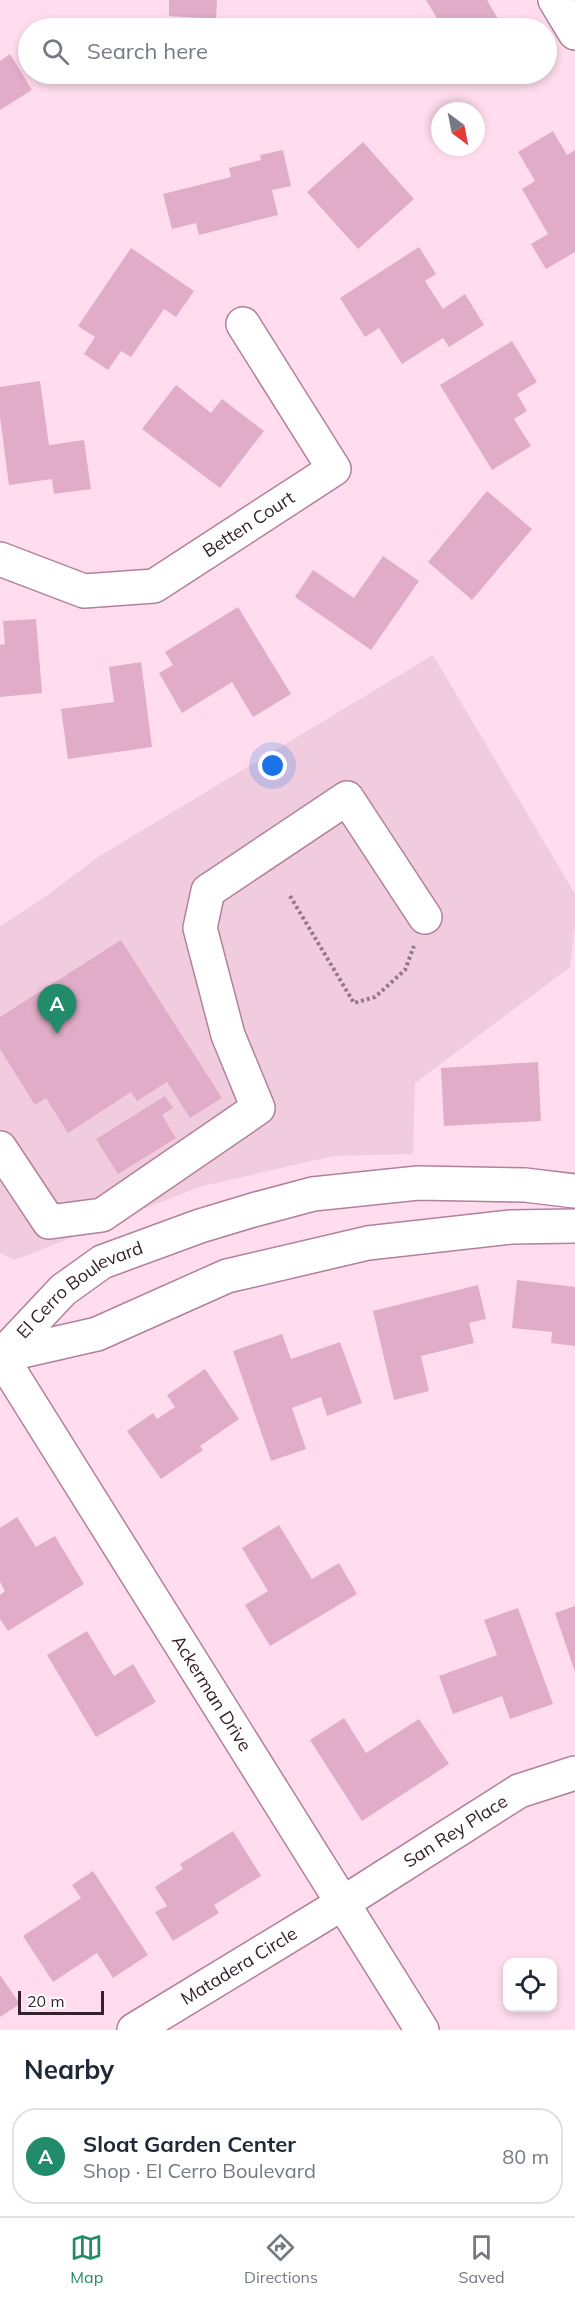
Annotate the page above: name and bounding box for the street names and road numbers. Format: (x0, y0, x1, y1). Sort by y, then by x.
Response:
street label: Betten Court (198, 486, 299, 562)
street label: El Cerro Boulevard (11, 1236, 146, 1343)
street label: Ackerman Drive (167, 1631, 257, 1755)
street label: San Rey Place (399, 1789, 512, 1873)
street label: Matadera Circle (176, 1922, 301, 2010)

